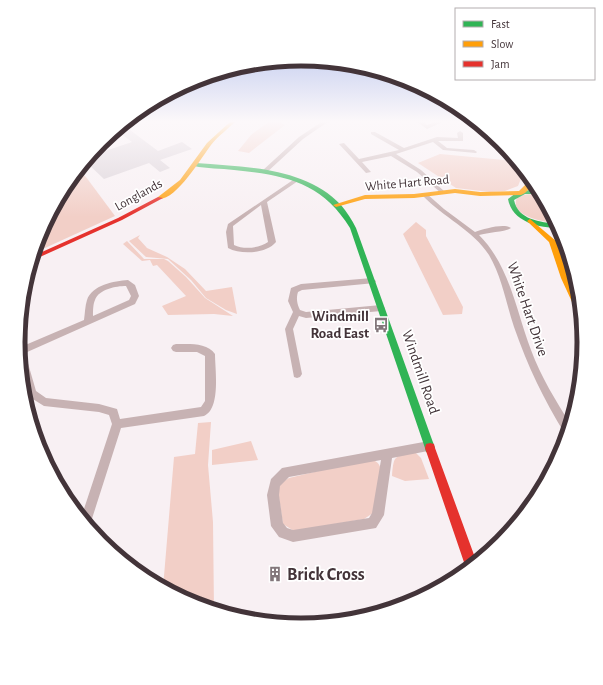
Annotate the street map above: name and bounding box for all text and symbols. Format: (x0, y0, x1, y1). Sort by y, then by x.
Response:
legend (455, 8, 595, 80)
text: Fast (491, 18, 510, 30)
text: Slow (491, 38, 513, 50)
text: Jam (491, 58, 510, 70)
street label: White Hart Road (365, 173, 450, 194)
street label: Longlands (113, 177, 165, 214)
street label: White Hart Drive (504, 260, 551, 358)
place label: Windmill Road East (310, 309, 369, 341)
bus stop icon: Windmill Road East (372, 316, 390, 334)
street label: Windmill Road (399, 328, 442, 416)
building icon: Brick Cross (266, 565, 284, 583)
place label: Brick Cross (287, 566, 365, 584)

